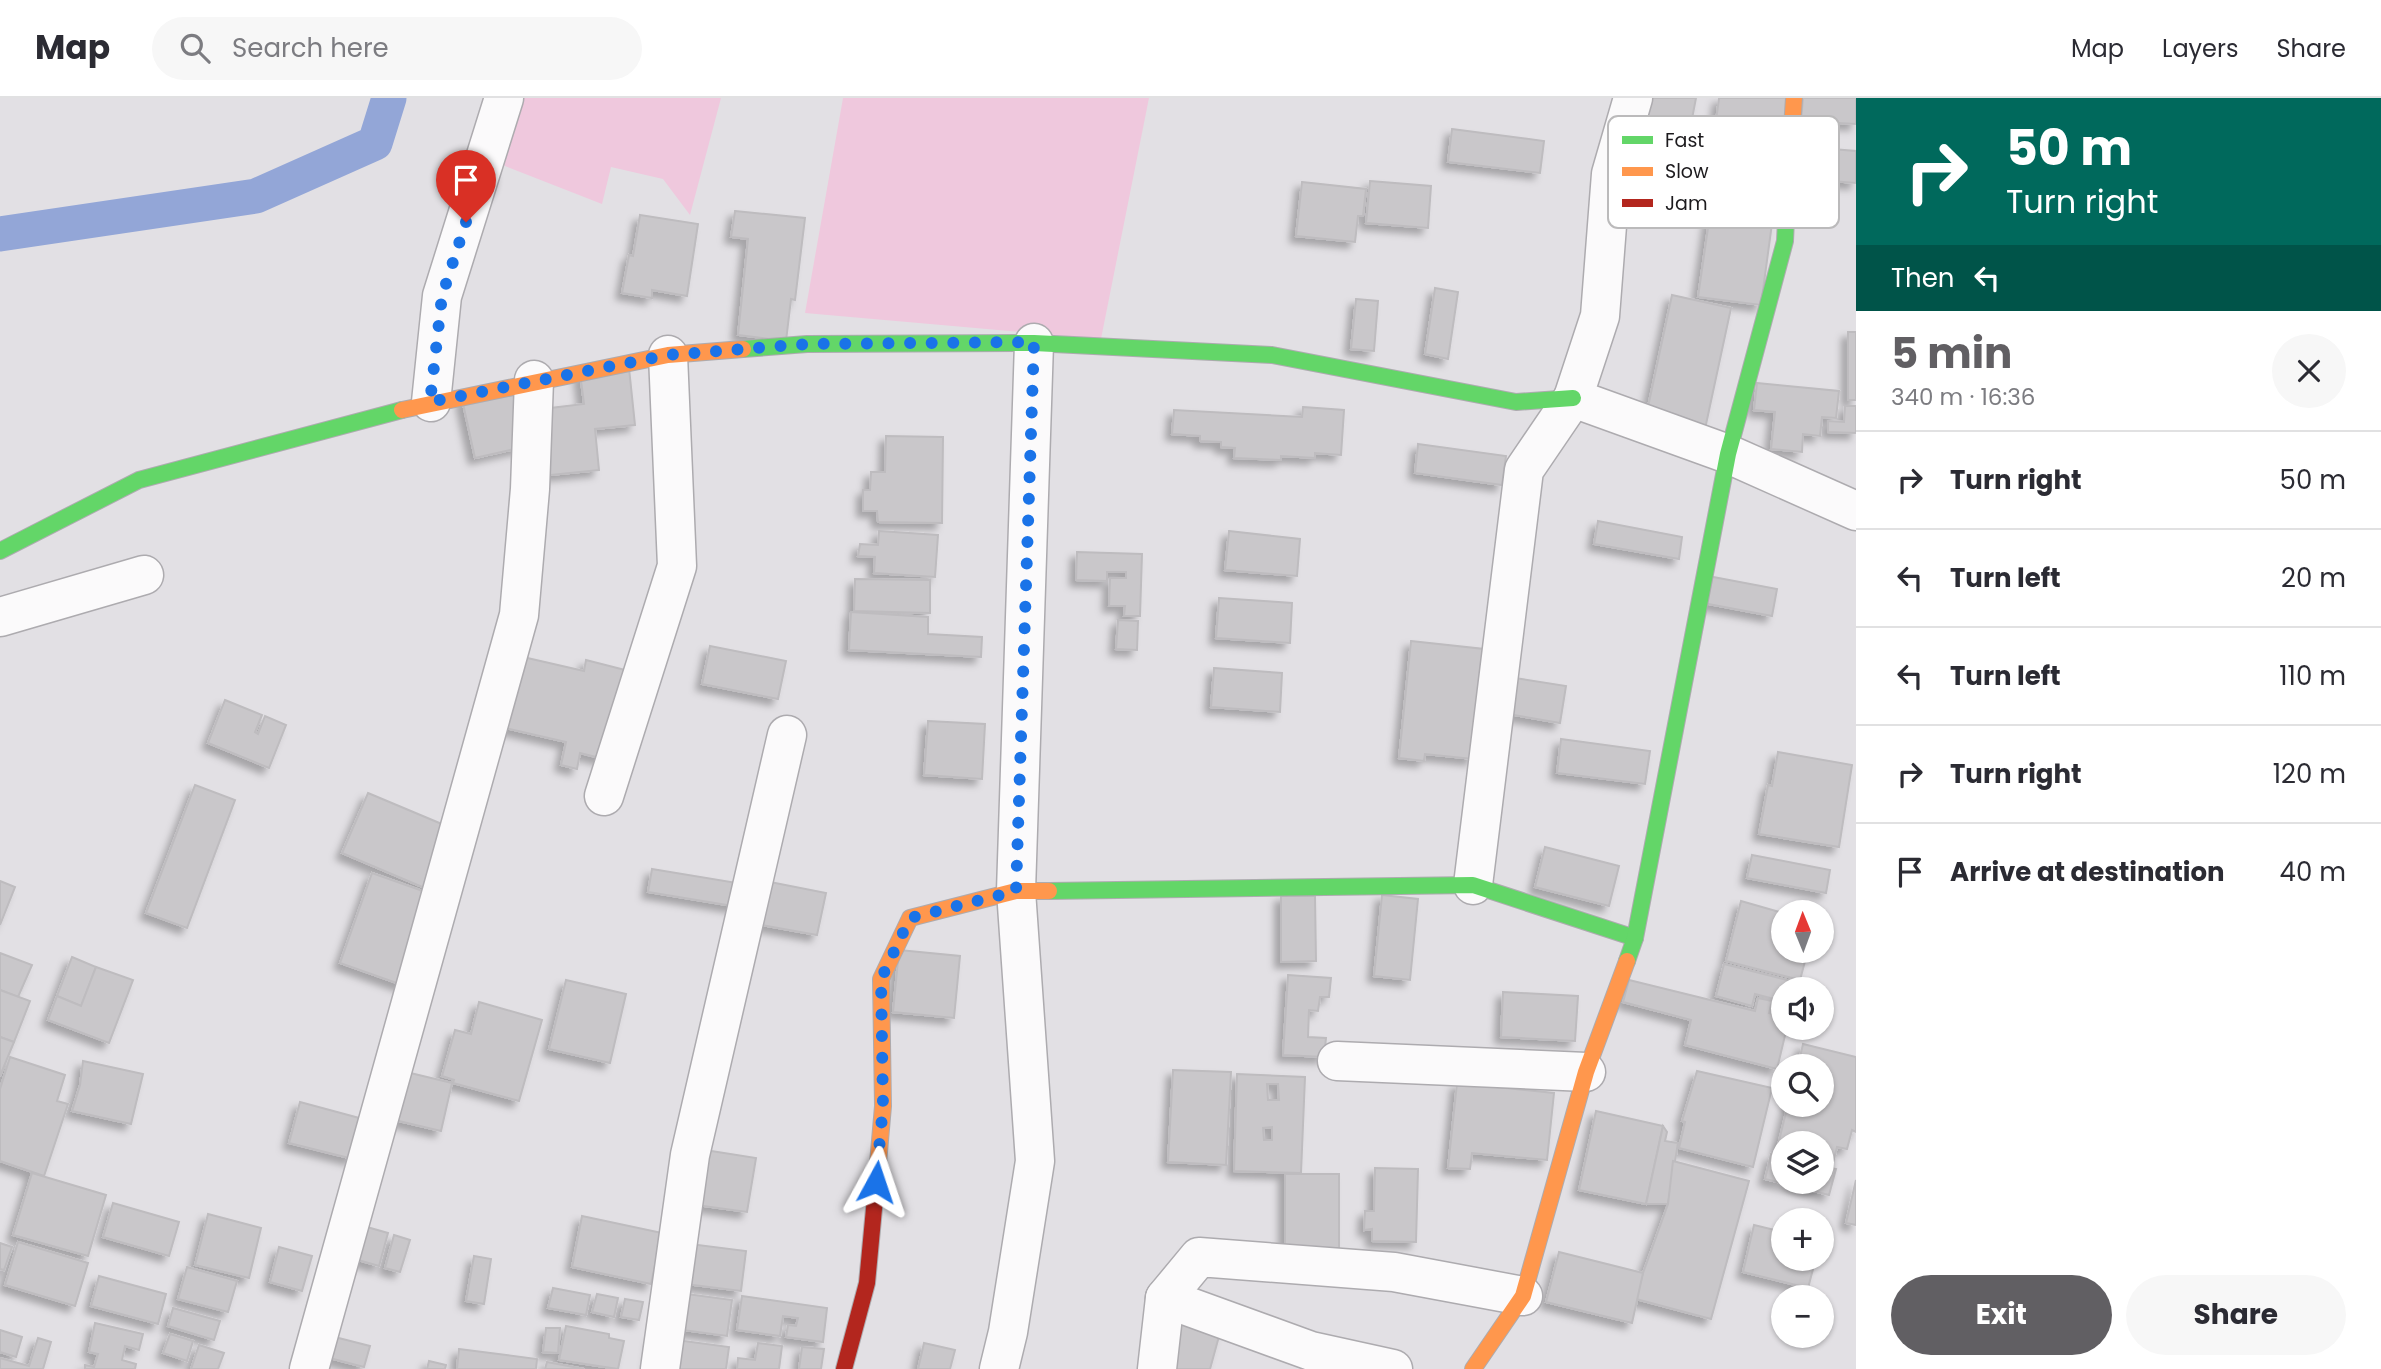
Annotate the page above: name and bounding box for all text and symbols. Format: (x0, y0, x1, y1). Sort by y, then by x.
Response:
search box (152, 17, 642, 80)
text: Map (35, 24, 110, 71)
icon: search (176, 29, 214, 67)
text: Search here (232, 30, 389, 66)
text: Map (2071, 32, 2124, 65)
text: Layers (2162, 32, 2238, 65)
text: Share (2276, 32, 2346, 65)
text: 50 m (2006, 114, 2132, 182)
legend (1608, 116, 1839, 228)
icon: right (1891, 126, 1982, 217)
text: Fast (1665, 127, 1704, 154)
pin (436, 150, 496, 222)
text: Slow (1665, 158, 1709, 185)
icon: arrive (447, 161, 485, 199)
text: Turn right (2006, 179, 2158, 224)
text: Jam (1665, 190, 1707, 217)
icon: left (1968, 259, 2006, 297)
text: Then (1891, 260, 1954, 296)
text: 5 min (1891, 324, 2012, 383)
button: close (2272, 334, 2346, 408)
text: 340 m · 16:36 (1891, 381, 2035, 413)
icon: right (1891, 461, 1929, 499)
text: Turn right (1950, 462, 2082, 498)
text: 50 m (2280, 462, 2346, 498)
icon: left (1891, 559, 1929, 597)
text: Turn left (1950, 560, 2061, 596)
text: 20 m (2281, 560, 2346, 596)
icon: left (1891, 657, 1929, 695)
text: Turn left (1950, 658, 2061, 694)
text: 110 m (2279, 658, 2346, 694)
icon: right (1891, 755, 1929, 793)
text: Turn right (1950, 756, 2082, 792)
text: 120 m (2273, 756, 2346, 792)
icon: arrive (1891, 853, 1929, 891)
text: Arrive at destination (1950, 854, 2225, 890)
text: 40 m (2280, 854, 2346, 890)
north arrow (1771, 900, 1834, 962)
map controls (1771, 900, 1834, 1348)
button: sound (1771, 977, 1834, 1040)
button: search (1771, 1054, 1834, 1117)
button: layers (1771, 1131, 1834, 1194)
position arrow (839, 1145, 913, 1219)
button: + (1771, 1208, 1834, 1271)
button: Exit (1891, 1275, 2112, 1355)
button: Share (2126, 1275, 2346, 1355)
button: − (1771, 1285, 1834, 1348)

